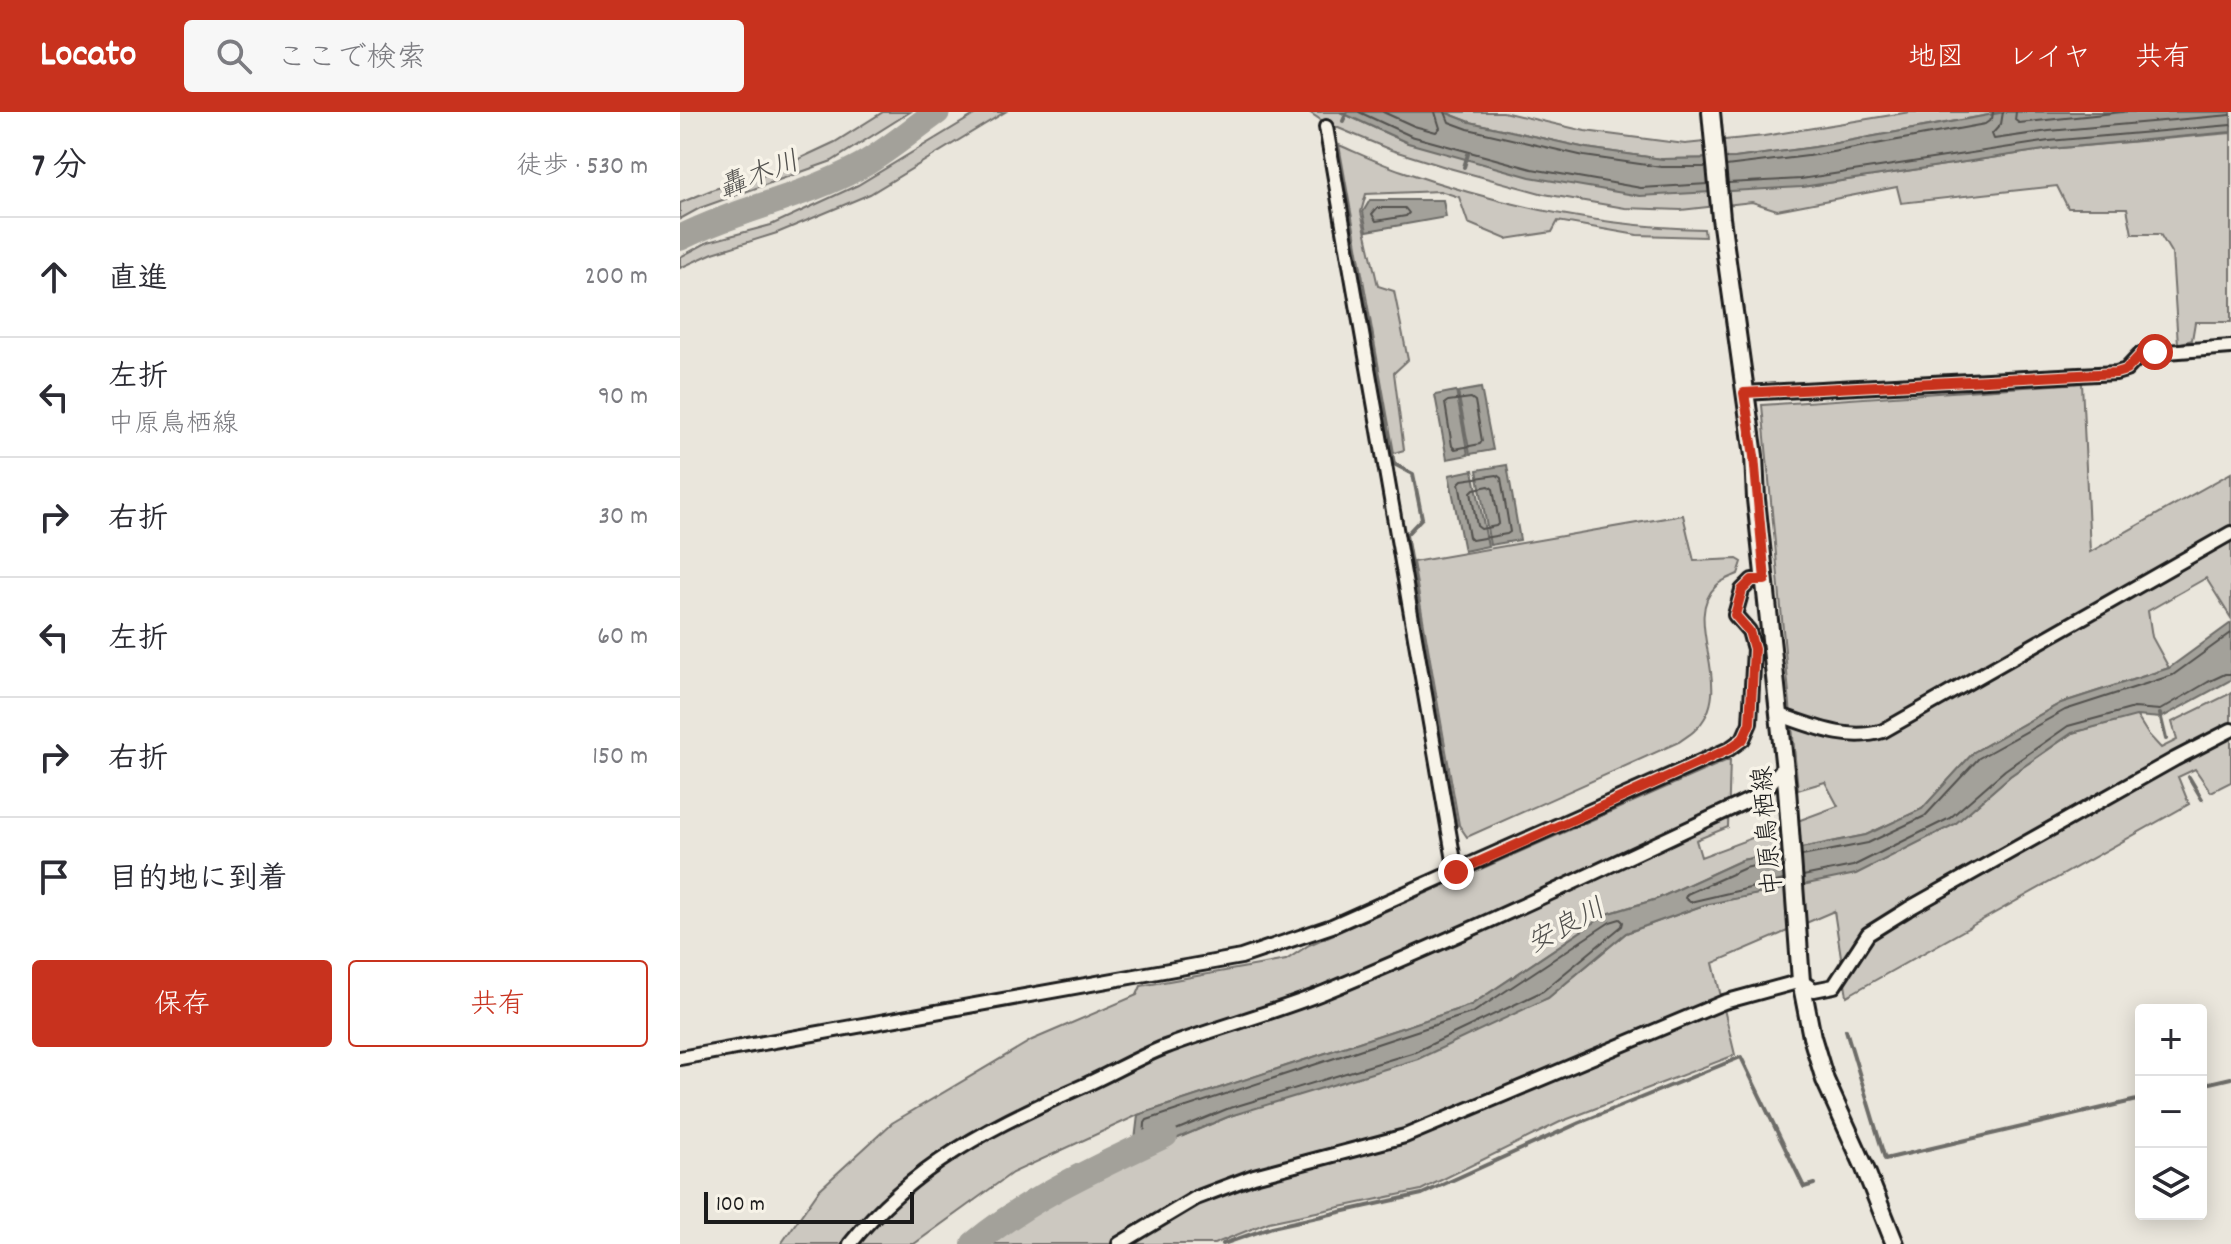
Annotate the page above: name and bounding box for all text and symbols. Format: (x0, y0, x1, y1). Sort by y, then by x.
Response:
search box (184, 20, 744, 92)
text: Locato (40, 29, 136, 84)
icon: search (212, 34, 256, 78)
text: ここで検索 (276, 39, 426, 82)
text: 地図 (1908, 40, 1964, 80)
text: レイヤ (2008, 40, 2091, 80)
text: 共有 (2135, 40, 2191, 80)
text: 7 分 (32, 144, 87, 193)
water label: 轟木川 (713, 144, 806, 211)
text: 徒歩 · 530 m (517, 149, 648, 186)
icon: ahead (32, 255, 76, 299)
text: 200 m (584, 259, 648, 296)
text: 直進 (108, 260, 168, 303)
route start (2137, 334, 2173, 370)
text: 左折 (108, 358, 168, 401)
icon: left (32, 375, 76, 419)
text: 90 m (598, 379, 648, 416)
text: 中原鳥栖線 (108, 407, 238, 444)
icon: right (32, 495, 76, 539)
text: 30 m (598, 499, 648, 536)
text: 右折 (108, 500, 168, 543)
icon: left (32, 615, 76, 659)
text: 60 m (597, 619, 648, 656)
text: 左折 (108, 620, 168, 663)
icon: right (32, 735, 76, 779)
text: 150 m (592, 739, 648, 776)
text: 右折 (108, 740, 168, 783)
street label: 中原鳥栖線 (1745, 764, 1794, 897)
route end (1438, 854, 1474, 890)
icon: arrive (32, 855, 76, 899)
text: 目的地に到着 (108, 860, 288, 903)
water label: 安良川 (1521, 891, 1614, 966)
button: 保存 (32, 960, 332, 1047)
button: 共有 (348, 960, 648, 1047)
map controls (2135, 1004, 2207, 1220)
button: + (2135, 1004, 2207, 1076)
button: − (2135, 1076, 2207, 1148)
button: layers (2135, 1148, 2207, 1220)
scale bar (704, 1188, 914, 1224)
text: 100 m (716, 1190, 765, 1221)

